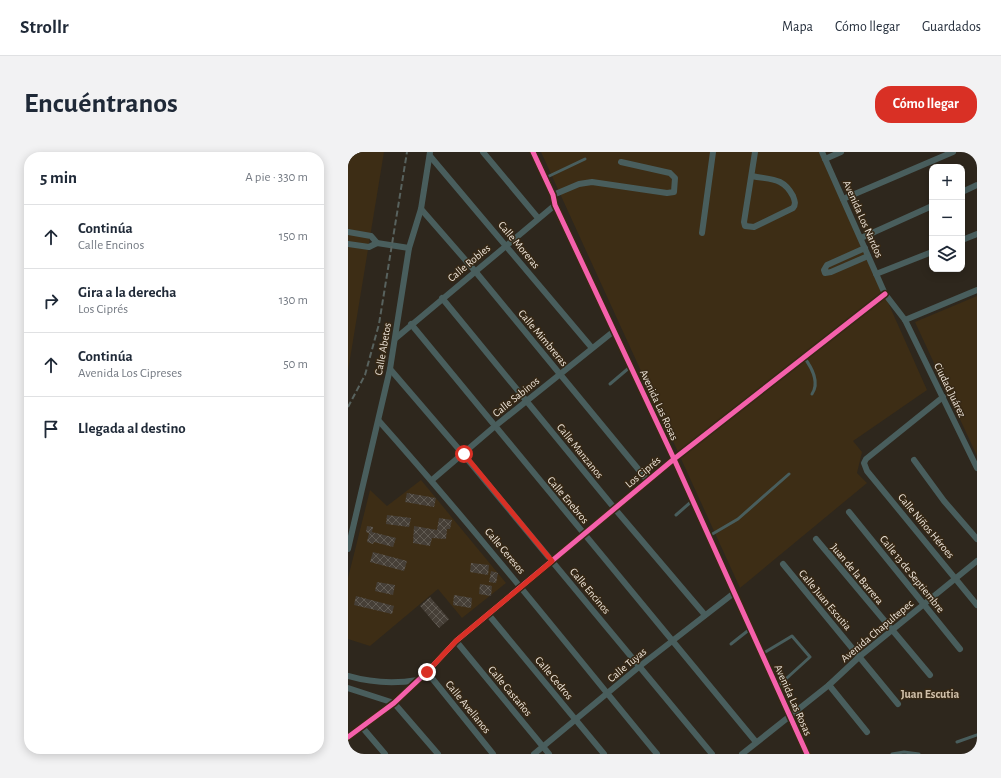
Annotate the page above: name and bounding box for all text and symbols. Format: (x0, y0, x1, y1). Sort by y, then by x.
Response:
text: Strollr (20, 18, 69, 37)
text: Mapa (782, 20, 813, 34)
text: Cómo llegar (835, 20, 900, 34)
text: Guardados (922, 20, 981, 34)
button: Cómo llegar (875, 86, 977, 123)
text: Encuéntranos (24, 90, 178, 118)
map controls (929, 164, 965, 272)
button: + (929, 164, 965, 200)
text: 5 min (40, 169, 77, 186)
text: A pie · 330 m (245, 171, 308, 184)
street label: Avenida Los Nardos (841, 179, 885, 259)
button: − (929, 200, 965, 236)
street label: Calle Moreras (496, 219, 542, 271)
text: Continúa (78, 221, 133, 236)
icon: ahead (40, 226, 62, 248)
text: 150 m (279, 230, 308, 243)
button: layers (929, 236, 965, 272)
text: Calle Encinos (78, 239, 144, 252)
street label: Calle Robles (446, 242, 492, 284)
text: Gira a la derecha (78, 285, 177, 300)
icon: right (40, 290, 62, 312)
text: 130 m (279, 294, 308, 307)
text: Los Ciprés (78, 303, 128, 316)
street label: Calle Mimbreras (516, 308, 570, 368)
street label: Calle Abetos (373, 322, 393, 376)
text: Continúa (78, 349, 133, 364)
icon: ahead (40, 354, 62, 376)
text: 50 m (283, 358, 308, 371)
street label: Ciudad Juárez (932, 361, 968, 419)
text: Avenida Los Cipreses (78, 367, 182, 380)
street label: Avenida Las Rosas (638, 368, 680, 442)
street label: Calle Sabinos (491, 375, 541, 419)
icon: arrive (40, 418, 62, 440)
text: Llegada al destino (78, 421, 186, 436)
street label: Calle Manzanos (555, 422, 605, 480)
route start (455, 445, 473, 463)
street label: Los Ciprés (623, 454, 663, 490)
street label: Calle Enebros (545, 474, 591, 526)
street label: Calle Niños Héroes (896, 492, 956, 560)
street label: Calle Ceresos (483, 526, 527, 576)
street label: Calle 13 de Septiembre (878, 533, 946, 615)
street label: Juan de la Barrera (829, 542, 885, 606)
street label: Calle Encinos (568, 566, 612, 616)
street label: Calle Juan Escutia (797, 568, 853, 632)
street label: Avenida Chapultepec (839, 597, 916, 664)
street label: Calle Tuyas (606, 646, 648, 684)
street label: Calle Cedros (533, 654, 575, 702)
route end (418, 663, 436, 681)
street label: Avenida Las Rosas (772, 663, 814, 737)
street label: Calle Castaños (486, 664, 534, 718)
street label: Calle Avellanos (443, 679, 493, 735)
district label: Juan Escutia (901, 688, 960, 700)

